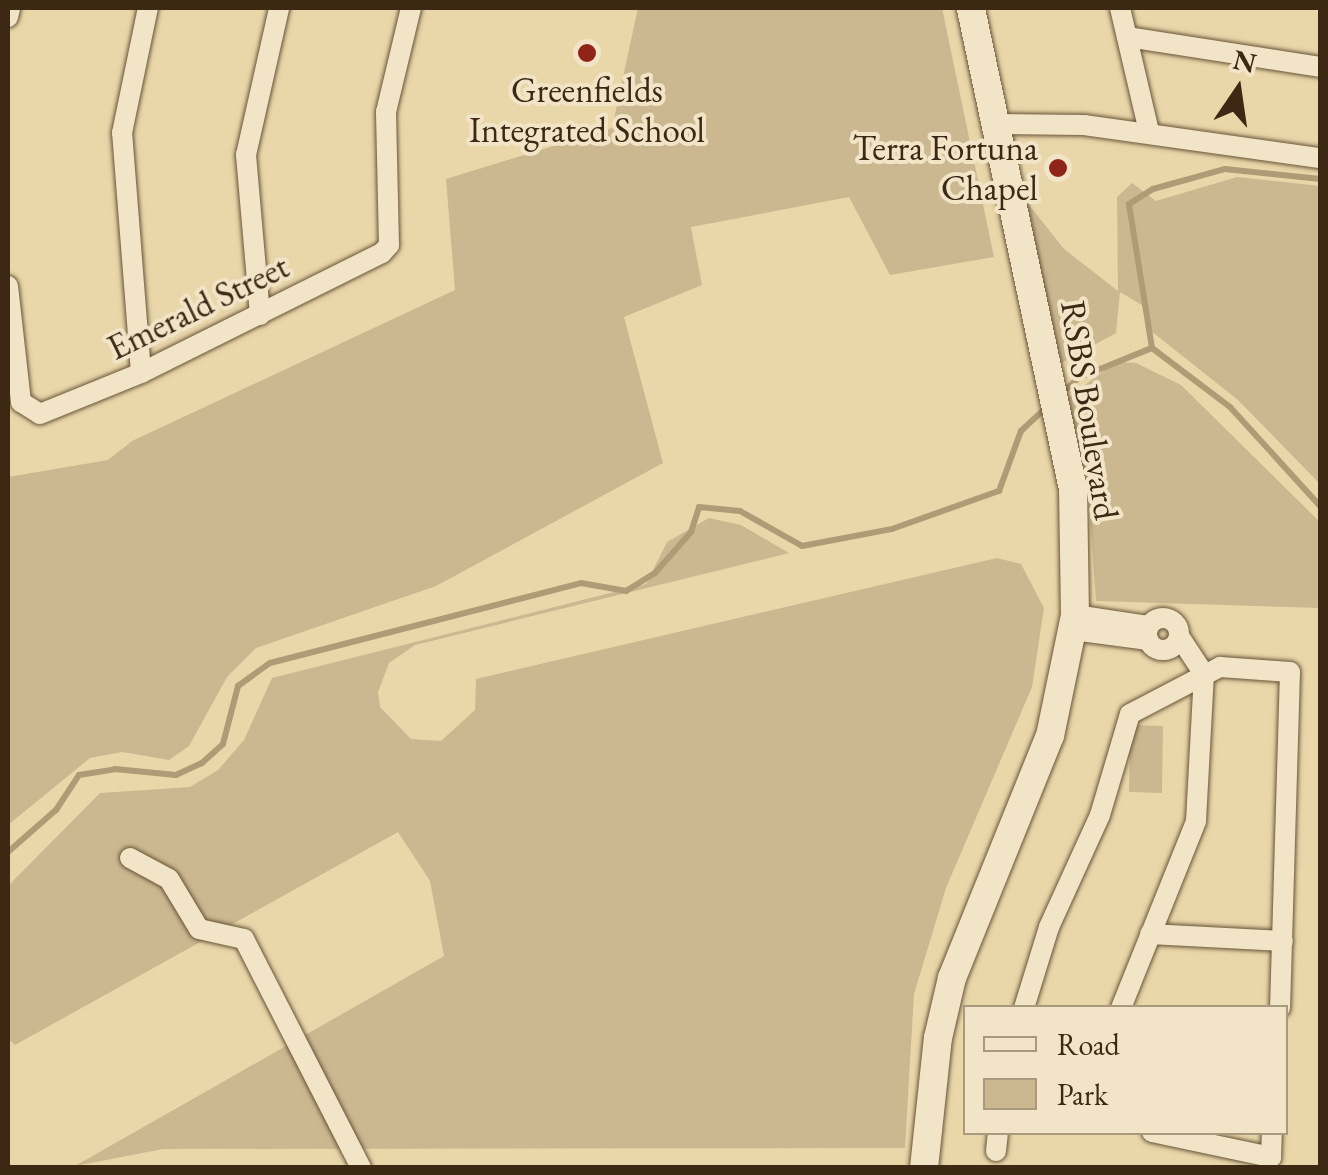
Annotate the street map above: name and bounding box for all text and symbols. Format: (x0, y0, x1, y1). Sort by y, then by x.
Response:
north arrow (1188, 40, 1288, 140)
text: N (1230, 41, 1260, 81)
marker: Greenfields Integrated School (576, 42, 598, 64)
place label: Greenfields Integrated School (469, 69, 705, 151)
place label: Terra Fortuna Chapel (852, 127, 1038, 209)
marker: Terra Fortuna Chapel (1047, 157, 1069, 179)
street label: Emerald Street (101, 245, 295, 369)
street label: RSBS Boulevard (1052, 297, 1128, 523)
legend (963, 1005, 1288, 1135)
text: Road (1057, 1025, 1120, 1064)
text: Park (1057, 1075, 1108, 1114)

